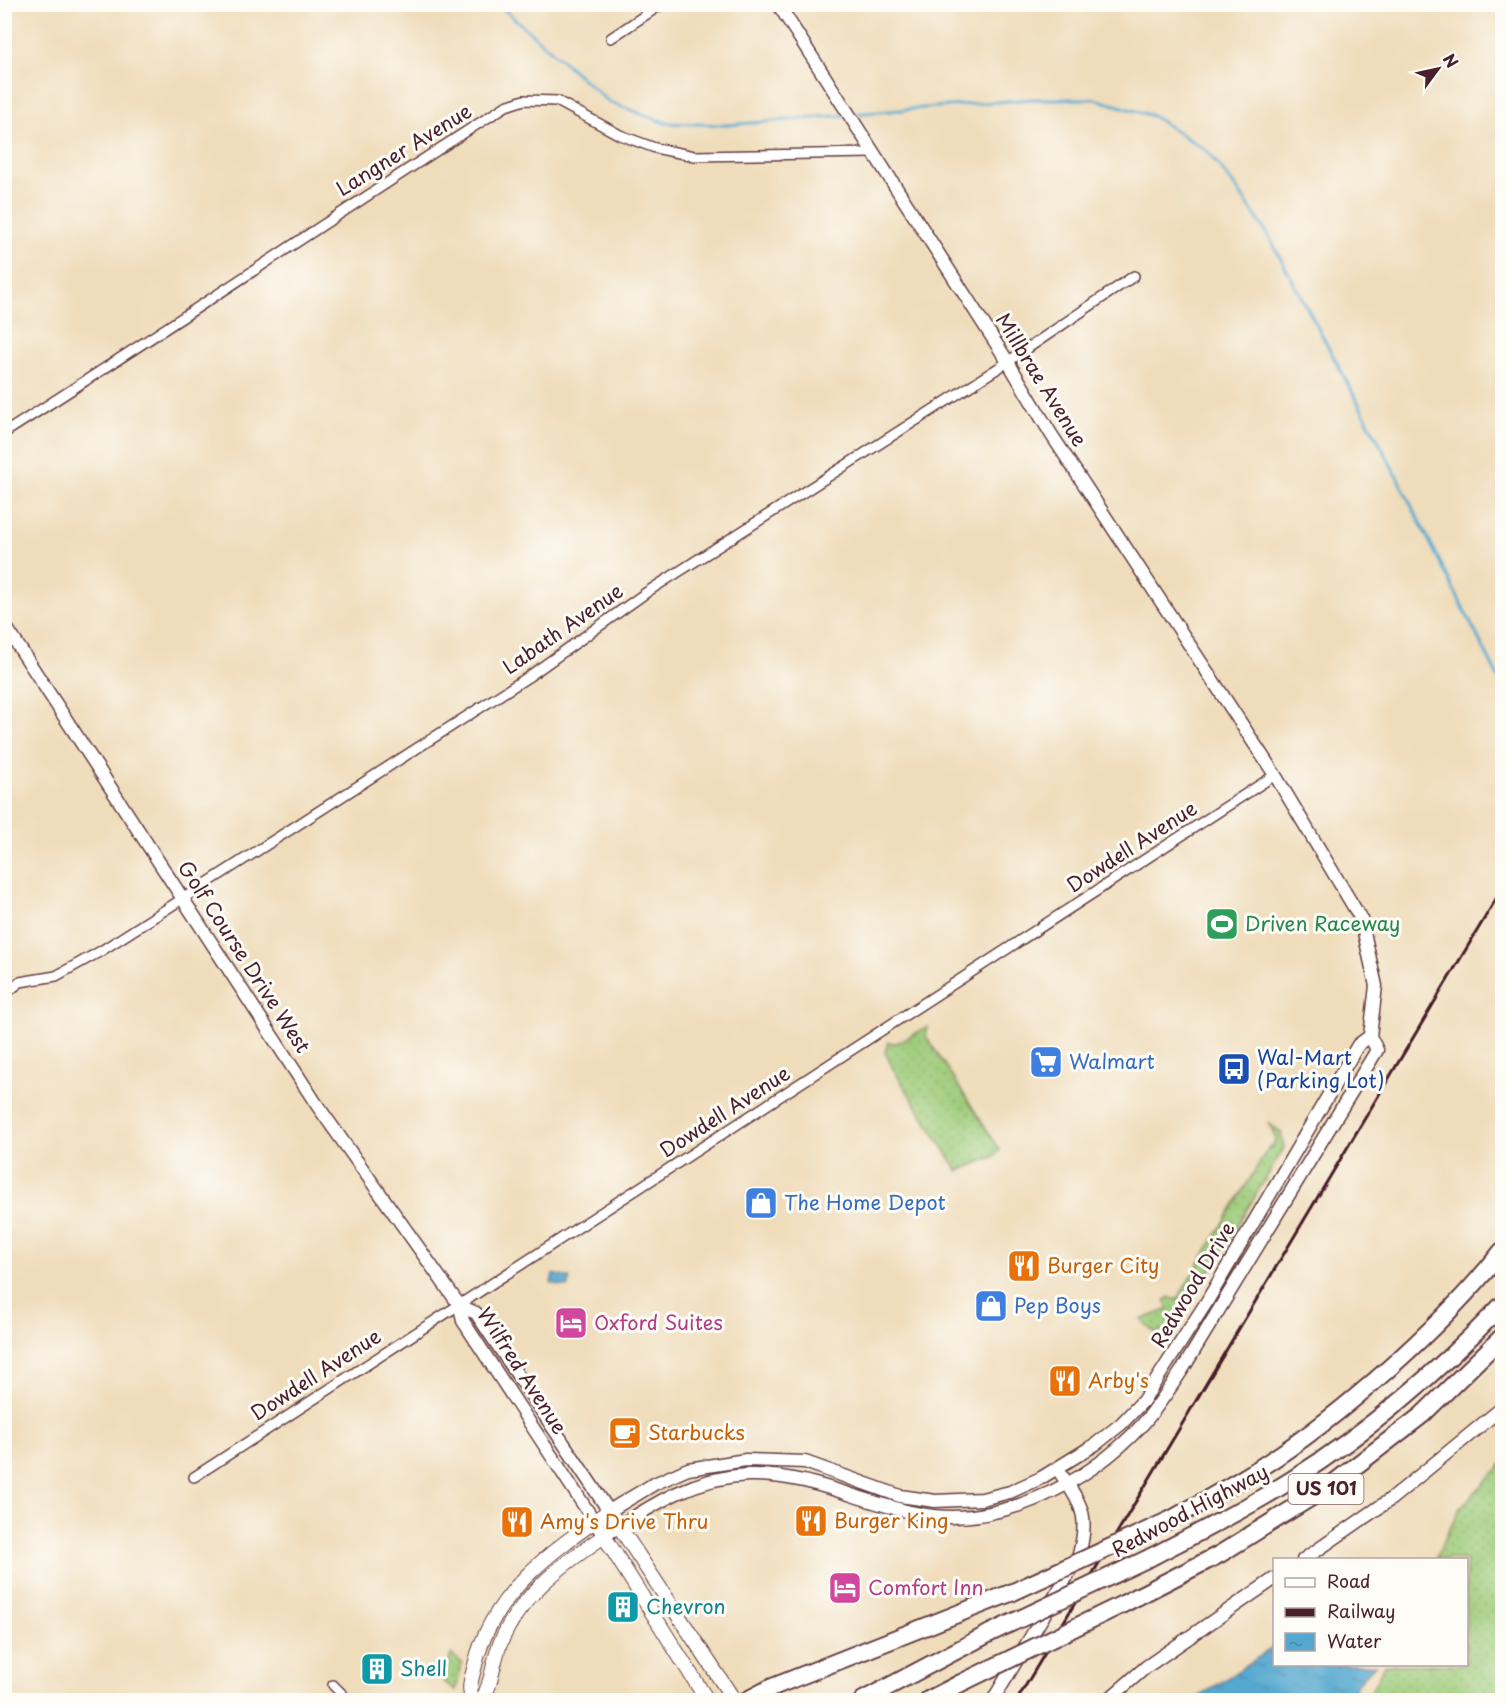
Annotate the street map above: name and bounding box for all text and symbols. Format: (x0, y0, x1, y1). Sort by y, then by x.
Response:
north arrow (1408, 39, 1468, 99)
text: N (1438, 48, 1465, 72)
street label: Langner Avenue (330, 95, 477, 203)
street label: Millbrae Avenue (989, 307, 1095, 452)
street label: Labath Avenue (496, 575, 629, 681)
street label: Dowdell Avenue (1061, 793, 1202, 899)
street label: Golf Course Drive West (171, 854, 318, 1059)
sports icon: Driven Raceway (1204, 906, 1240, 942)
place label: Driven Raceway (1245, 908, 1400, 938)
place label: Wal-Mart (Parking Lot) (1257, 1042, 1385, 1095)
supermarket icon: Walmart (1028, 1044, 1064, 1080)
place label: Walmart (1069, 1046, 1155, 1076)
bus stop icon: Wal-Mart (Parking Lot) (1216, 1051, 1252, 1087)
street label: Dowdell Avenue (654, 1058, 795, 1164)
shop icon: The Home Depot (743, 1185, 779, 1221)
place label: The Home Depot (784, 1187, 946, 1217)
street label: Redwood Drive (1143, 1216, 1242, 1353)
restaurant icon: Burger City (1006, 1248, 1042, 1284)
place label: Burger City (1047, 1250, 1160, 1280)
shop icon: Pep Boys (973, 1288, 1009, 1324)
place label: Pep Boys (1014, 1290, 1101, 1320)
street label: Wilfred Avenue (470, 1301, 575, 1440)
hotel icon: Oxford Suites (553, 1305, 589, 1341)
place label: Oxford Suites (594, 1307, 723, 1337)
street label: Dowdell Avenue (245, 1321, 386, 1427)
restaurant icon: Arby's (1047, 1363, 1083, 1399)
place label: Arby's (1088, 1365, 1149, 1395)
cafe icon: Starbucks (607, 1415, 643, 1451)
place label: Starbucks (648, 1417, 745, 1447)
street label: Redwood Highway (1106, 1456, 1273, 1564)
road number: US 101 (1288, 1474, 1364, 1504)
restaurant icon: Burger King (793, 1503, 829, 1539)
restaurant icon: Amy's Drive Thru (499, 1504, 535, 1540)
place label: Burger King (834, 1505, 949, 1535)
place label: Amy's Drive Thru (540, 1506, 708, 1536)
legend (1273, 1558, 1468, 1666)
text: Road (1327, 1567, 1371, 1594)
hotel icon: Comfort Inn (827, 1570, 863, 1606)
place label: Comfort Inn (868, 1572, 984, 1602)
building icon: Chevron (605, 1589, 641, 1625)
place label: Chevron (646, 1591, 726, 1621)
text: Railway (1327, 1597, 1395, 1624)
text: Water (1327, 1627, 1382, 1654)
building icon: Shell (359, 1651, 395, 1687)
place label: Shell (400, 1653, 447, 1683)

